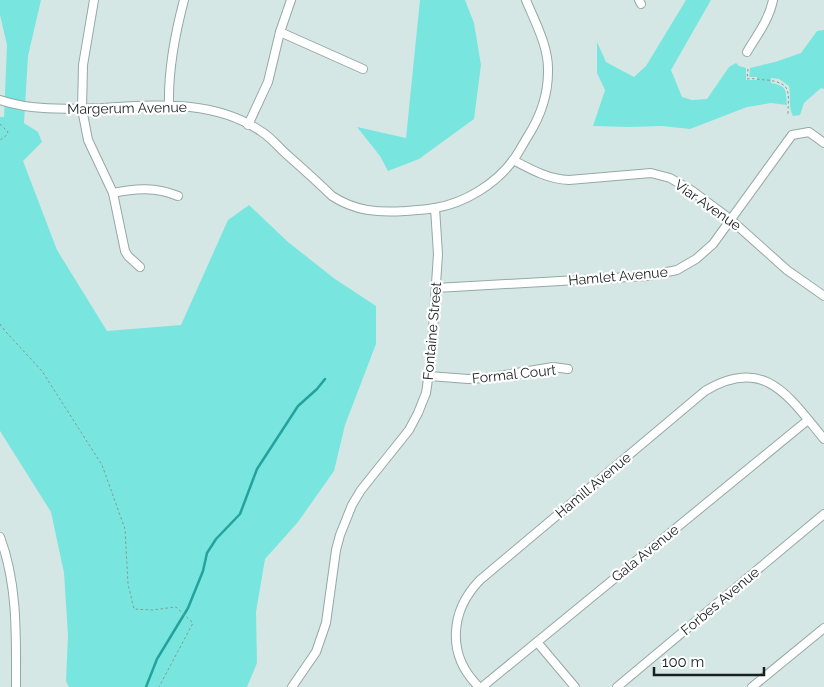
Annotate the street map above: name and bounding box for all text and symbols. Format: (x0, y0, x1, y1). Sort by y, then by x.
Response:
street label: Margerum Avenue (67, 99, 187, 117)
street label: Viar Avenue (672, 176, 744, 234)
street label: Hamlet Avenue (568, 264, 668, 288)
street label: Fontaine Street (420, 281, 444, 381)
street label: Formal Court (471, 362, 557, 386)
street label: Hamill Avenue (552, 449, 634, 521)
street label: Gala Avenue (608, 521, 682, 585)
street label: Forbes Avenue (678, 564, 762, 638)
scale bar (654, 644, 764, 676)
text: 100 m (662, 653, 704, 671)

